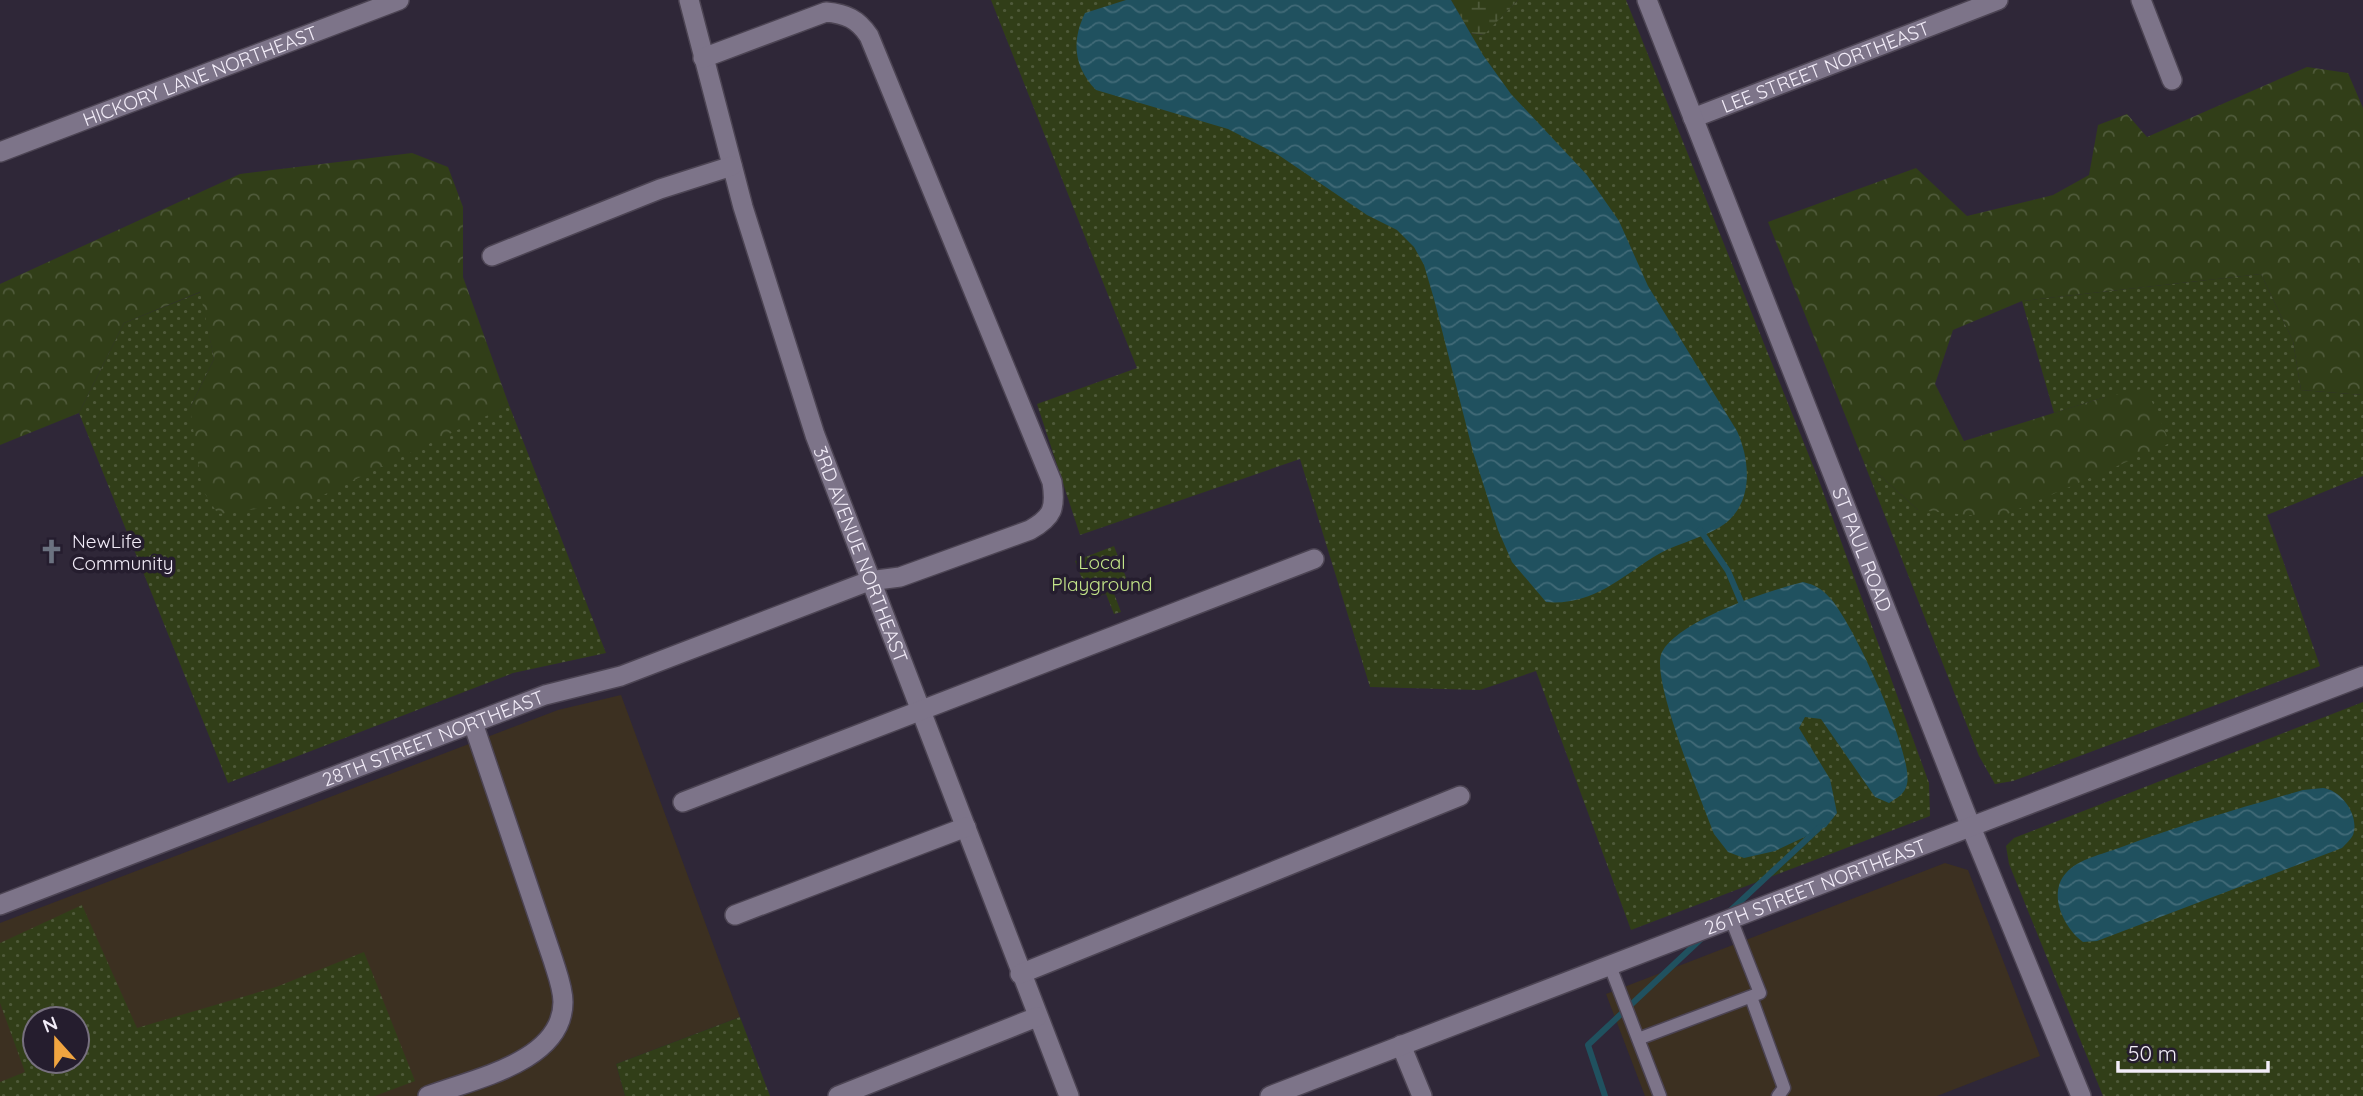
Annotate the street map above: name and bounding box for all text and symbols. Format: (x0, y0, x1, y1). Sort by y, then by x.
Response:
street label: LEE STREET NORTHEAST (1718, 16, 1933, 118)
street label: HICKORY LANE NORTHEAST (79, 20, 321, 131)
street label: 3RD AVENUE NORTHEAST (808, 443, 913, 666)
street label: ST PAUL ROAD (1827, 484, 1897, 615)
place label: NewLife Community (72, 529, 174, 575)
church icon: NewLife Community (38, 538, 66, 566)
park label: Local Playground (1051, 550, 1153, 596)
street label: 28TH STREET NORTHEAST (319, 685, 547, 792)
street label: 26TH STREET NORTHEAST (1701, 833, 1929, 940)
north arrow (21, 1005, 91, 1075)
text: N (39, 1010, 61, 1038)
scale bar (2118, 1030, 2268, 1074)
text: 50 m (2128, 1040, 2177, 1066)

